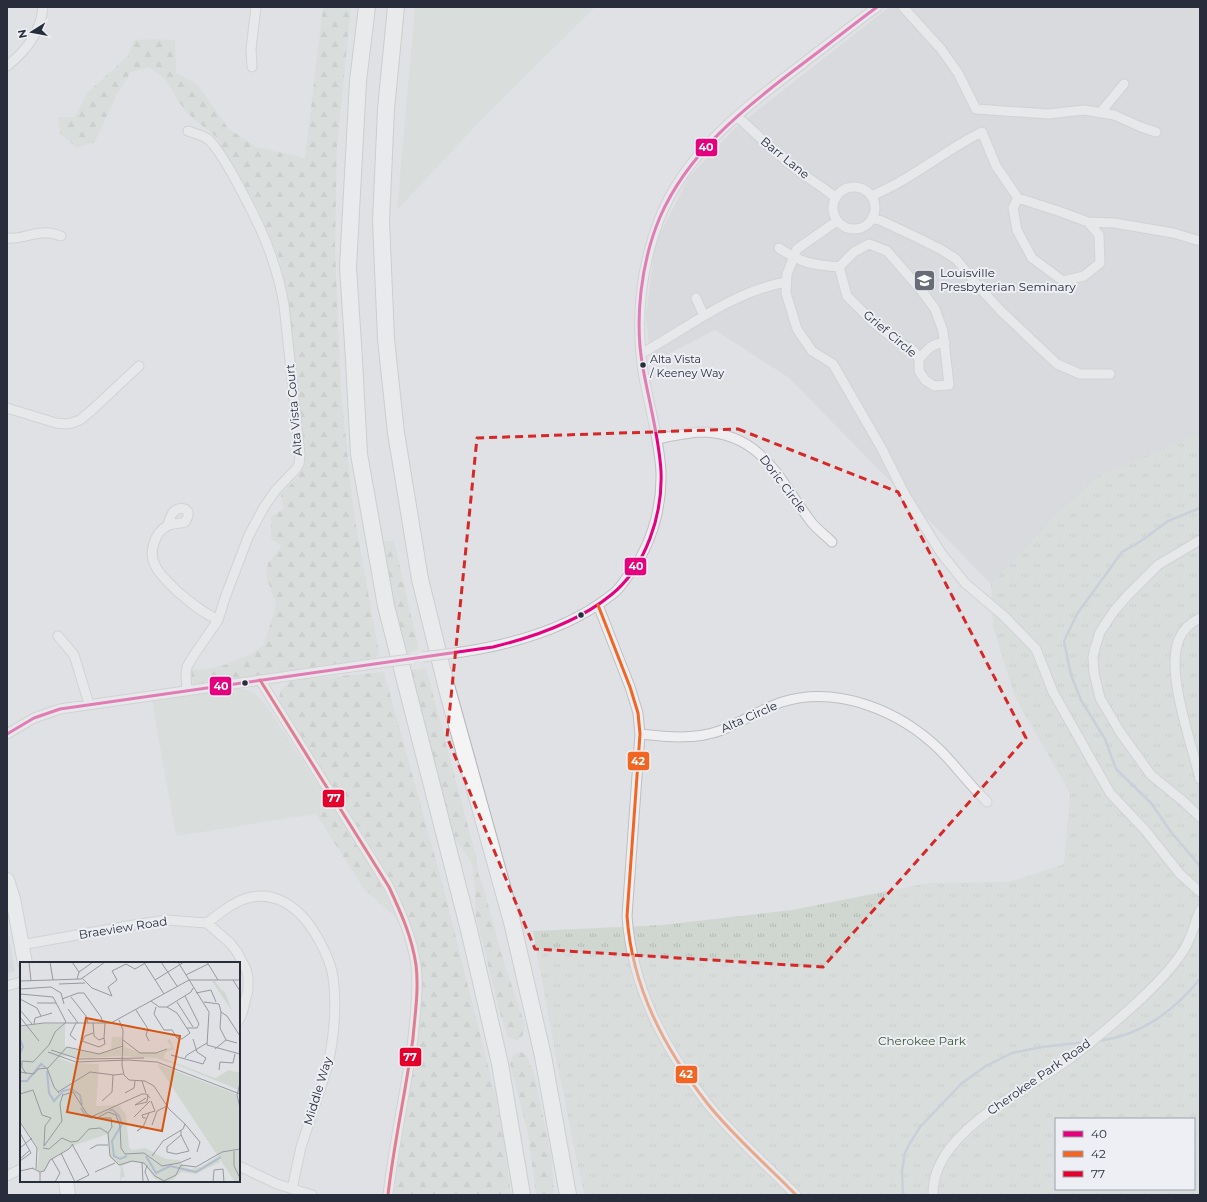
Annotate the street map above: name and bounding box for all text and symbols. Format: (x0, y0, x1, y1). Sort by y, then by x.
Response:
north arrow (12, 12, 52, 52)
text: N (14, 28, 30, 40)
street label: Barr Lane (758, 133, 813, 182)
line badge: 40 (695, 138, 718, 157)
text: 40 (698, 140, 714, 154)
place label: Louisville Presbyterian Seminary (940, 265, 1076, 294)
school or university icon: Louisville Presbyterian Seminary (912, 267, 938, 293)
street label: Grief Circle (861, 307, 920, 360)
place label: Alta Vista / Keeney Way (649, 352, 724, 380)
marker: Alta Vista / Keeney Way (638, 360, 648, 370)
street label: Alta Vista Court (282, 363, 305, 457)
street label: Doric Circle (757, 452, 810, 516)
line badge: 40 (624, 557, 647, 576)
text: 40 (628, 559, 644, 573)
unlabelled marker (576, 610, 586, 620)
line badge: 40 (209, 676, 232, 696)
unlabelled marker (240, 678, 250, 688)
text: 40 (213, 679, 229, 693)
street label: Alta Circle (718, 697, 779, 736)
line badge: 42 (627, 751, 650, 771)
text: 42 (631, 754, 646, 768)
line badge: 77 (322, 789, 345, 808)
text: 77 (327, 791, 341, 805)
street label: Braeview Road (78, 913, 168, 942)
inset map (20, 962, 240, 1182)
park label: Cherokee Park (878, 1033, 967, 1048)
street label: Cherokee Park Road (984, 1035, 1093, 1118)
line badge: 77 (399, 1047, 422, 1067)
text: 77 (403, 1050, 417, 1064)
street label: Middle Way (300, 1054, 335, 1127)
line badge: 42 (675, 1065, 698, 1084)
text: 42 (679, 1067, 694, 1081)
legend (1055, 1118, 1195, 1190)
text: 40 (1091, 1126, 1107, 1141)
text: 42 (1091, 1146, 1106, 1161)
text: 77 (1091, 1166, 1105, 1181)

